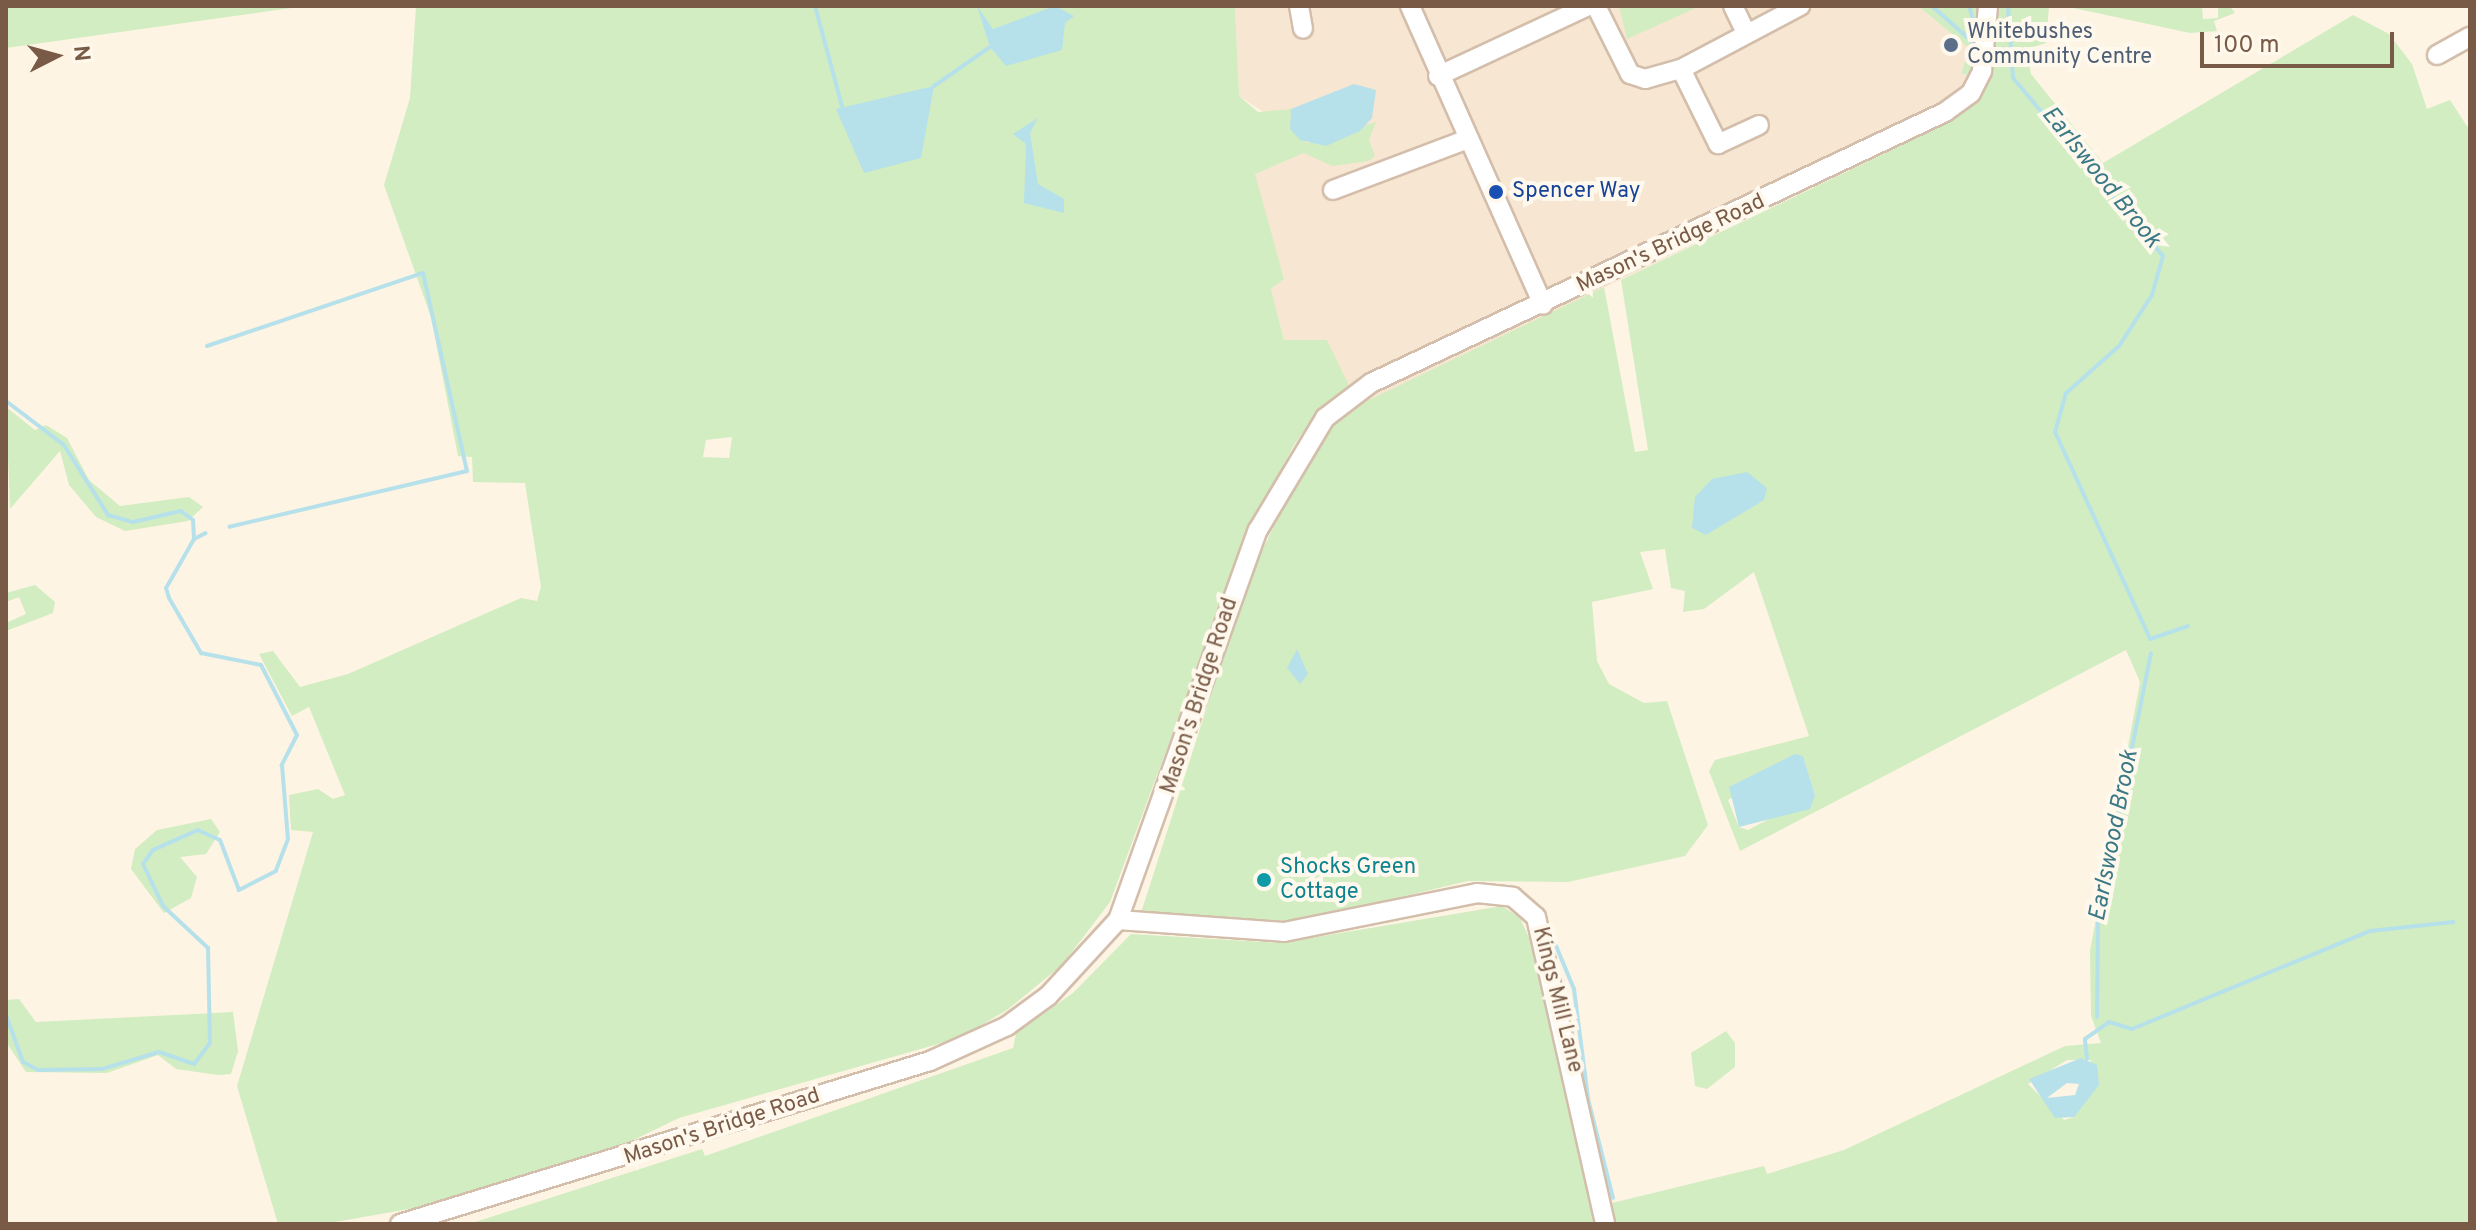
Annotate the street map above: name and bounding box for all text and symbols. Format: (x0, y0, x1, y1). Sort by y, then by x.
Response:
north arrow (16, 16, 96, 96)
scale bar (2204, 16, 2398, 66)
place label: Whitebushes Community Centre (1967, 19, 2152, 70)
text: 100 m (2214, 31, 2280, 61)
marker: Whitebushes Community Centre (1942, 36, 1960, 54)
text: N (66, 44, 95, 63)
water label: Earlswood Brook (2034, 101, 2166, 255)
place label: Spencer Way (1512, 179, 1641, 205)
marker: Spencer Way (1487, 183, 1505, 201)
street label: Mason's Bridge Road (1573, 189, 1769, 299)
street label: Mason's Bridge Road (1156, 595, 1244, 797)
water label: Earlswood Brook (2084, 748, 2146, 924)
place label: Shocks Green Cottage (1280, 854, 1416, 906)
marker: Shocks Green Cottage (1255, 871, 1273, 889)
street label: Kings Mill Lane (1526, 924, 1588, 1076)
street label: Mason's Bridge Road (621, 1083, 823, 1171)

